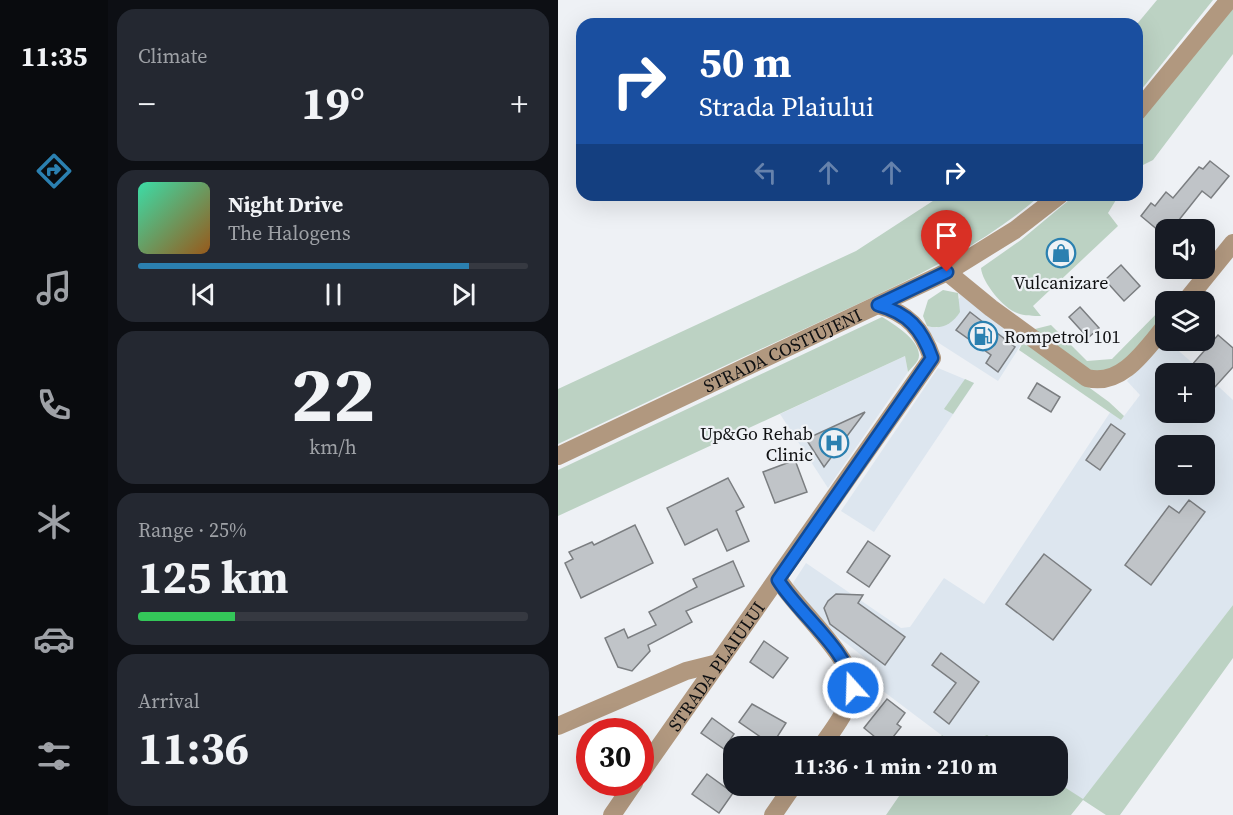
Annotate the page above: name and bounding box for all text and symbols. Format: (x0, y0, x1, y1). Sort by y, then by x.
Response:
text: 50 m (699, 33, 792, 91)
text: 11:35 (21, 38, 87, 75)
text: Climate (138, 42, 207, 70)
icon: right (600, 42, 678, 120)
text: 19° (301, 72, 365, 134)
text: − (138, 81, 156, 126)
text: + (510, 81, 528, 126)
text: Strada Plaiului (699, 88, 874, 125)
icon: directions (33, 150, 75, 192)
icon: left (749, 156, 782, 189)
icon: ahead (812, 156, 845, 189)
icon: ahead (875, 156, 908, 189)
icon: right (938, 156, 971, 189)
text: Night Drive (228, 189, 343, 219)
pin (921, 210, 972, 272)
text: The Halogens (228, 219, 351, 247)
icon: arrive (930, 219, 963, 252)
map controls (1155, 219, 1215, 495)
button: sound (1155, 219, 1215, 279)
shop icon: Vulcanizare (1045, 237, 1077, 269)
icon: music (33, 267, 75, 309)
place label: Vulcanizare (1014, 270, 1108, 295)
icon: previous (187, 278, 220, 311)
icon: pause (317, 278, 350, 311)
icon: next (447, 278, 480, 311)
button: layers (1155, 291, 1215, 351)
street label: STRADA COSTIUJENI (699, 302, 865, 398)
fuel station icon: Rompetrol 101 (967, 320, 999, 352)
place label: Rompetrol 101 (1004, 324, 1121, 349)
text: 22 (291, 340, 375, 447)
button: + (1155, 363, 1215, 423)
icon: phone (33, 384, 75, 426)
place label: Up&Go Rehab Clinic (700, 421, 813, 467)
hospital icon: Up&Go Rehab Clinic (818, 427, 850, 459)
text: km/h (309, 433, 357, 461)
button: − (1155, 435, 1215, 495)
icon: climate (33, 501, 75, 543)
text: Range · 25% (138, 516, 247, 544)
text: 125 km (138, 546, 289, 608)
street label: STRADA PLAIULUI (662, 596, 770, 736)
icon: car (33, 618, 75, 660)
position arrow (821, 656, 885, 720)
text: Arrival (138, 687, 200, 715)
text: 11:36 (138, 717, 249, 779)
speed limit sign: 30 (576, 718, 654, 796)
icon: filters (33, 735, 75, 777)
text: 11:36 · 1 min · 210 m (794, 751, 997, 781)

